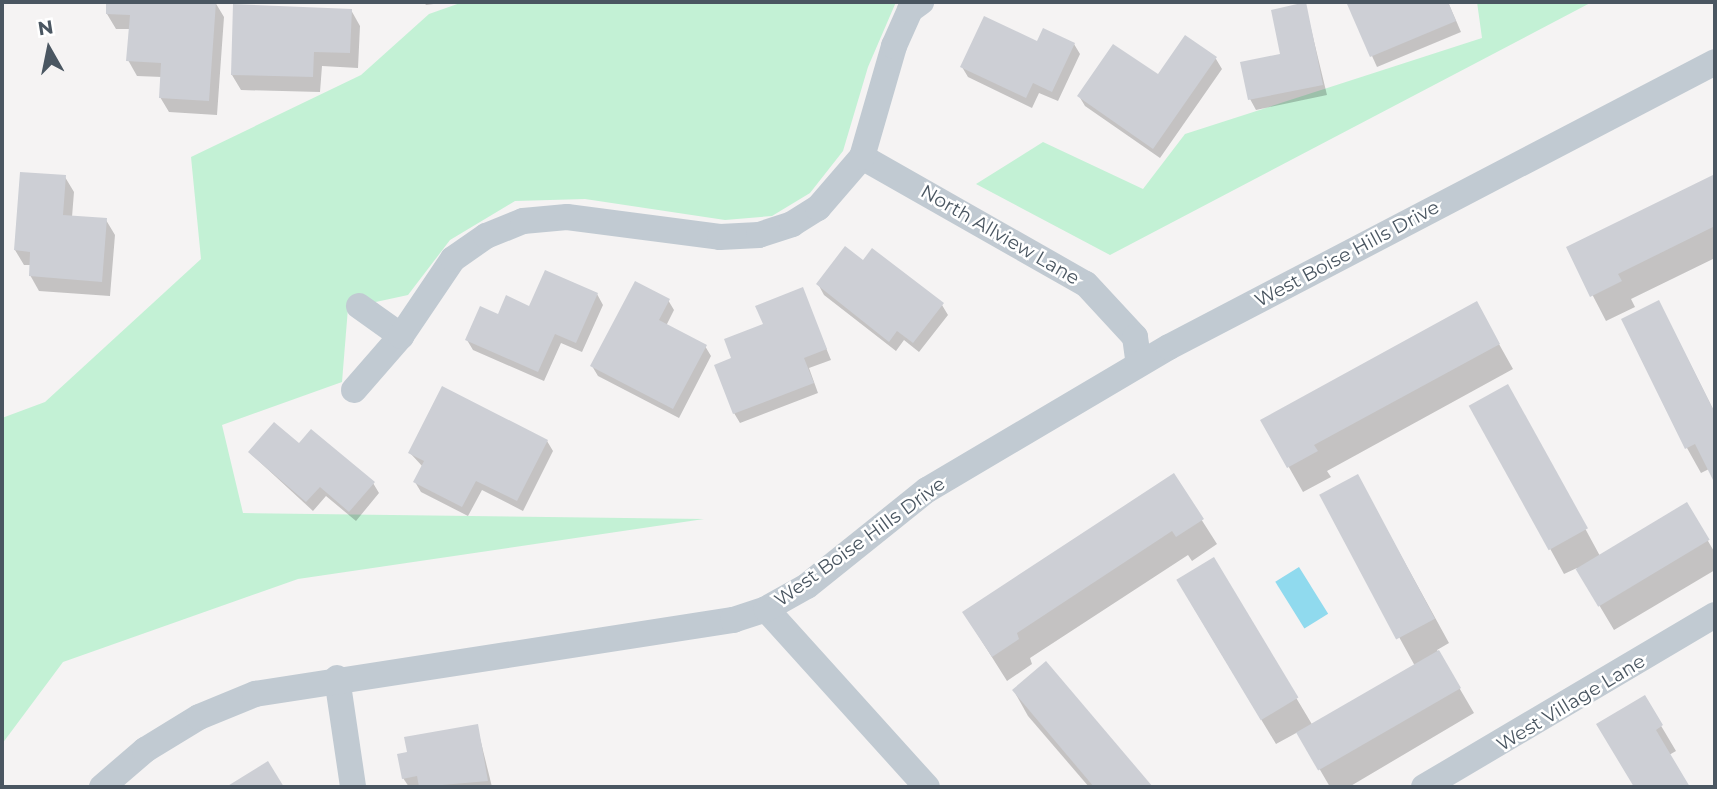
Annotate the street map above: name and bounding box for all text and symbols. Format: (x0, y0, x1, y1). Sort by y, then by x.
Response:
north arrow (14, 14, 84, 84)
text: N (36, 15, 55, 40)
street label: North Allview Lane (916, 180, 1084, 290)
street label: West Boise Hills Drive (1251, 196, 1443, 312)
street label: West Boise Hills Drive (770, 472, 950, 612)
street label: West Village Lane (1493, 650, 1649, 756)

